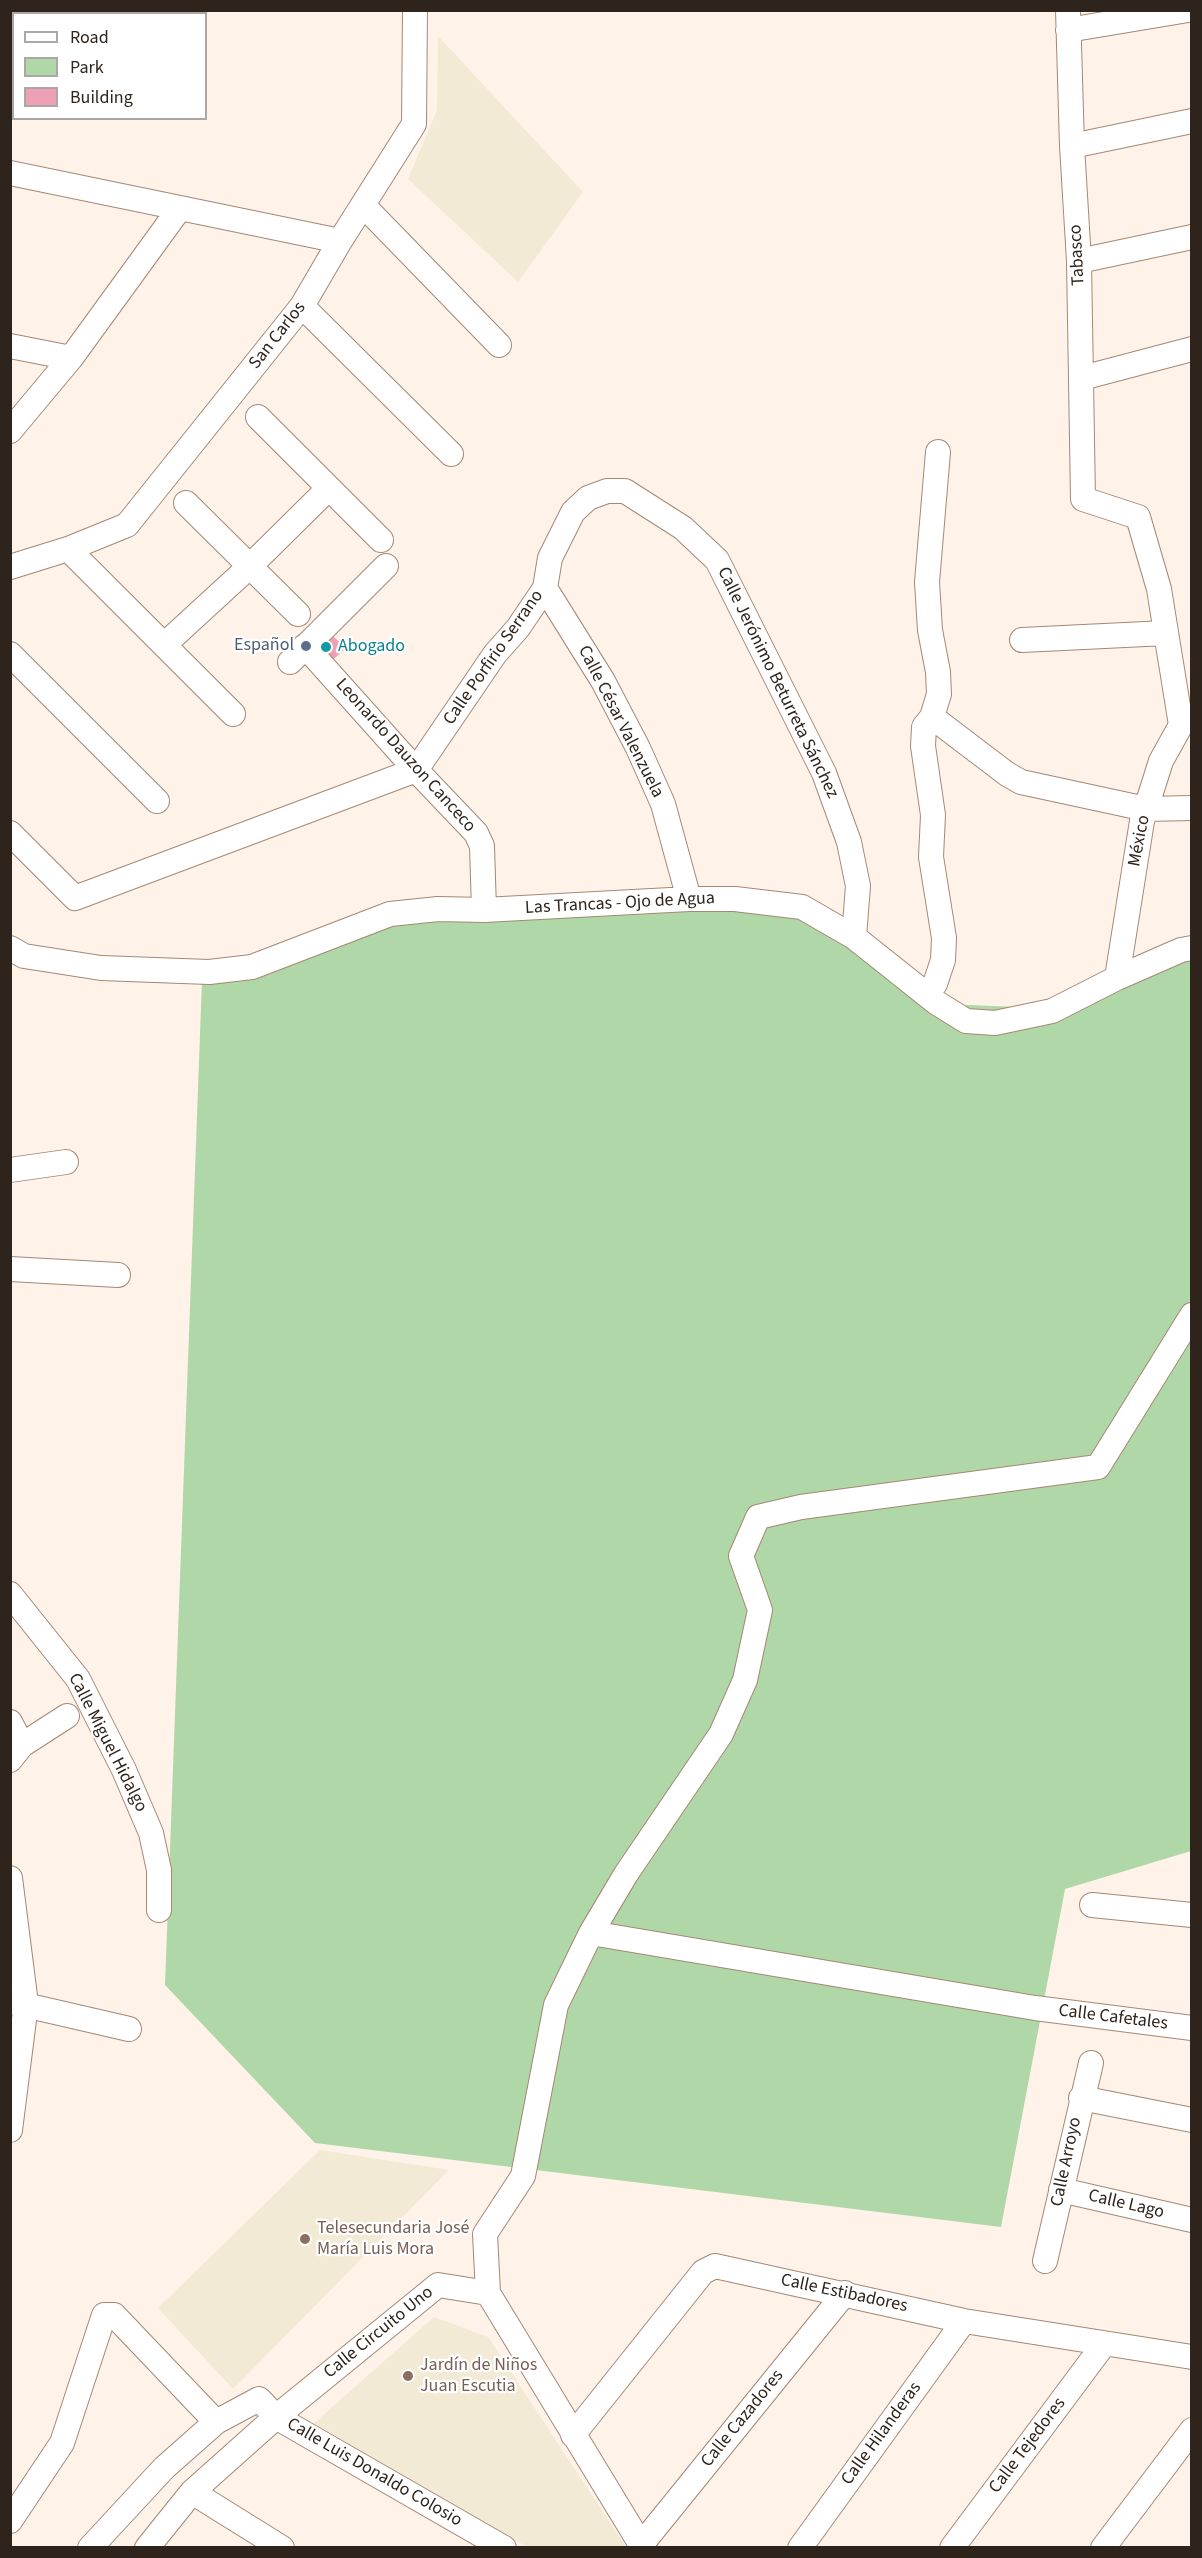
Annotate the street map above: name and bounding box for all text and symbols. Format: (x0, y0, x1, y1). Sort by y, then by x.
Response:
legend (12, 12, 207, 120)
text: Road (70, 25, 109, 50)
text: Park (70, 55, 104, 80)
text: Building (70, 85, 133, 110)
street label: Tabasco (1066, 224, 1090, 286)
street label: San Carlos (245, 298, 311, 374)
street label: Calle Jerónimo Beturreta Sánchez (711, 564, 843, 802)
street label: Calle Porfirio Serrano (439, 586, 549, 730)
place label: Español (234, 635, 294, 657)
place label: Abogado (338, 636, 405, 658)
marker: Español (299, 639, 313, 653)
marker: Abogado (319, 640, 333, 654)
street label: Calle César Valenzuela (572, 642, 668, 802)
street label: Leonardo Dauzon Canceco (330, 675, 480, 837)
street label: México (1124, 813, 1156, 869)
street label: Las Trancas - Ojo de Agua (525, 888, 715, 920)
street label: Calle Miguel Hidalgo (63, 1670, 151, 1816)
street label: Calle Cafetales (1057, 2001, 1169, 2035)
street label: Calle Arroyo (1047, 2115, 1087, 2209)
street label: Calle Lago (1086, 2186, 1166, 2224)
place label: Telesecundaria José María Luis Mora (317, 2218, 469, 2260)
marker: Telesecundaria José María Luis Mora (298, 2232, 312, 2246)
street label: Calle Estibadores (779, 2270, 909, 2318)
street label: Calle Circuito Uno (320, 2282, 438, 2384)
place label: Jardín de Niños Juan Escutia (420, 2355, 537, 2398)
street label: Calle Cazadores (697, 2366, 789, 2472)
marker: Jardín de Niños Juan Escutia (401, 2369, 415, 2383)
street label: Calle Hilanderas (837, 2378, 927, 2490)
street label: Calle Tejedores (985, 2394, 1071, 2498)
street label: Calle Luis Donaldo Colosio (283, 2414, 465, 2532)

